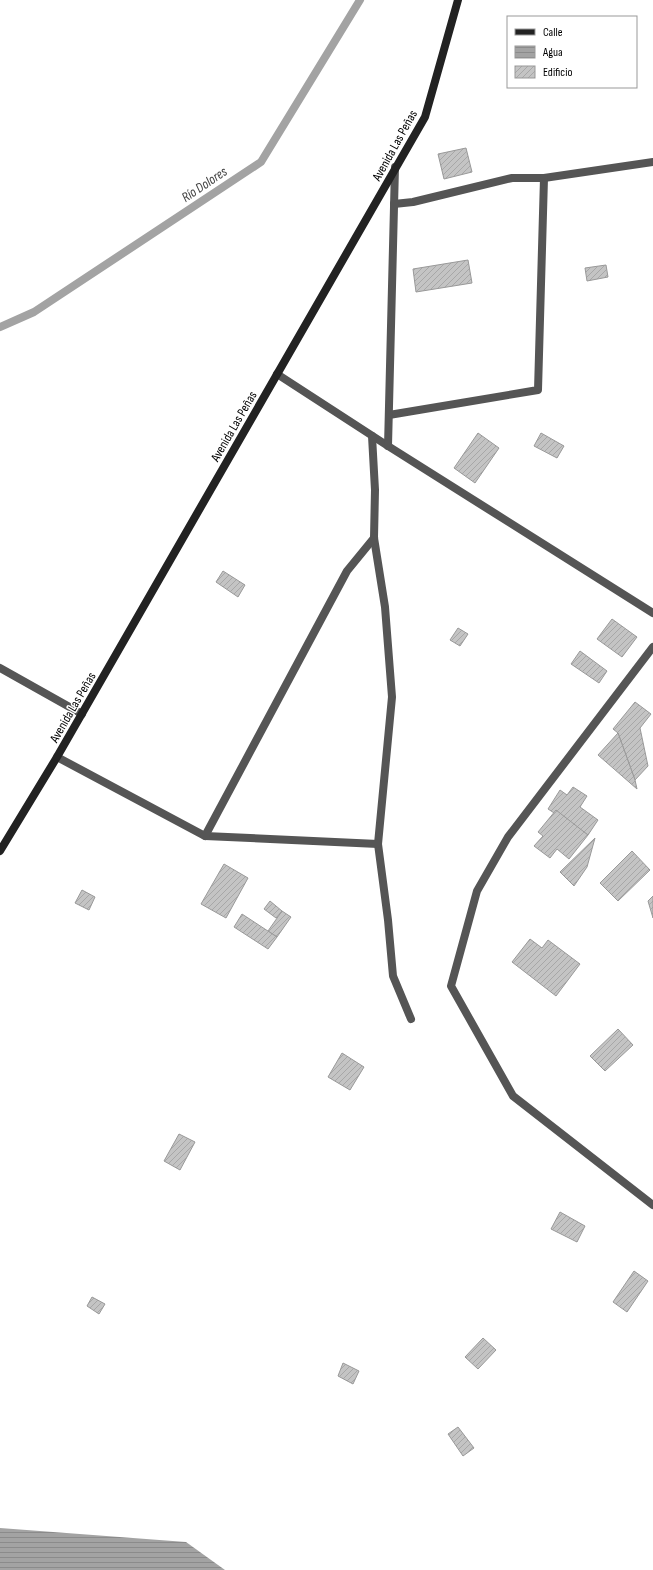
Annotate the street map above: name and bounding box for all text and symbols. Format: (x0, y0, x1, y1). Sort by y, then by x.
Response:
legend (507, 16, 637, 88)
text: Calle (543, 25, 563, 40)
text: Agua (542, 45, 563, 60)
text: Edificio (543, 65, 572, 80)
street label: Avenida Las Peñas (368, 107, 421, 185)
water label: Río Dolores (178, 163, 230, 206)
street label: Avenida Las Peñas (207, 388, 261, 465)
street label: Avenida Las Peñas (46, 669, 100, 746)

